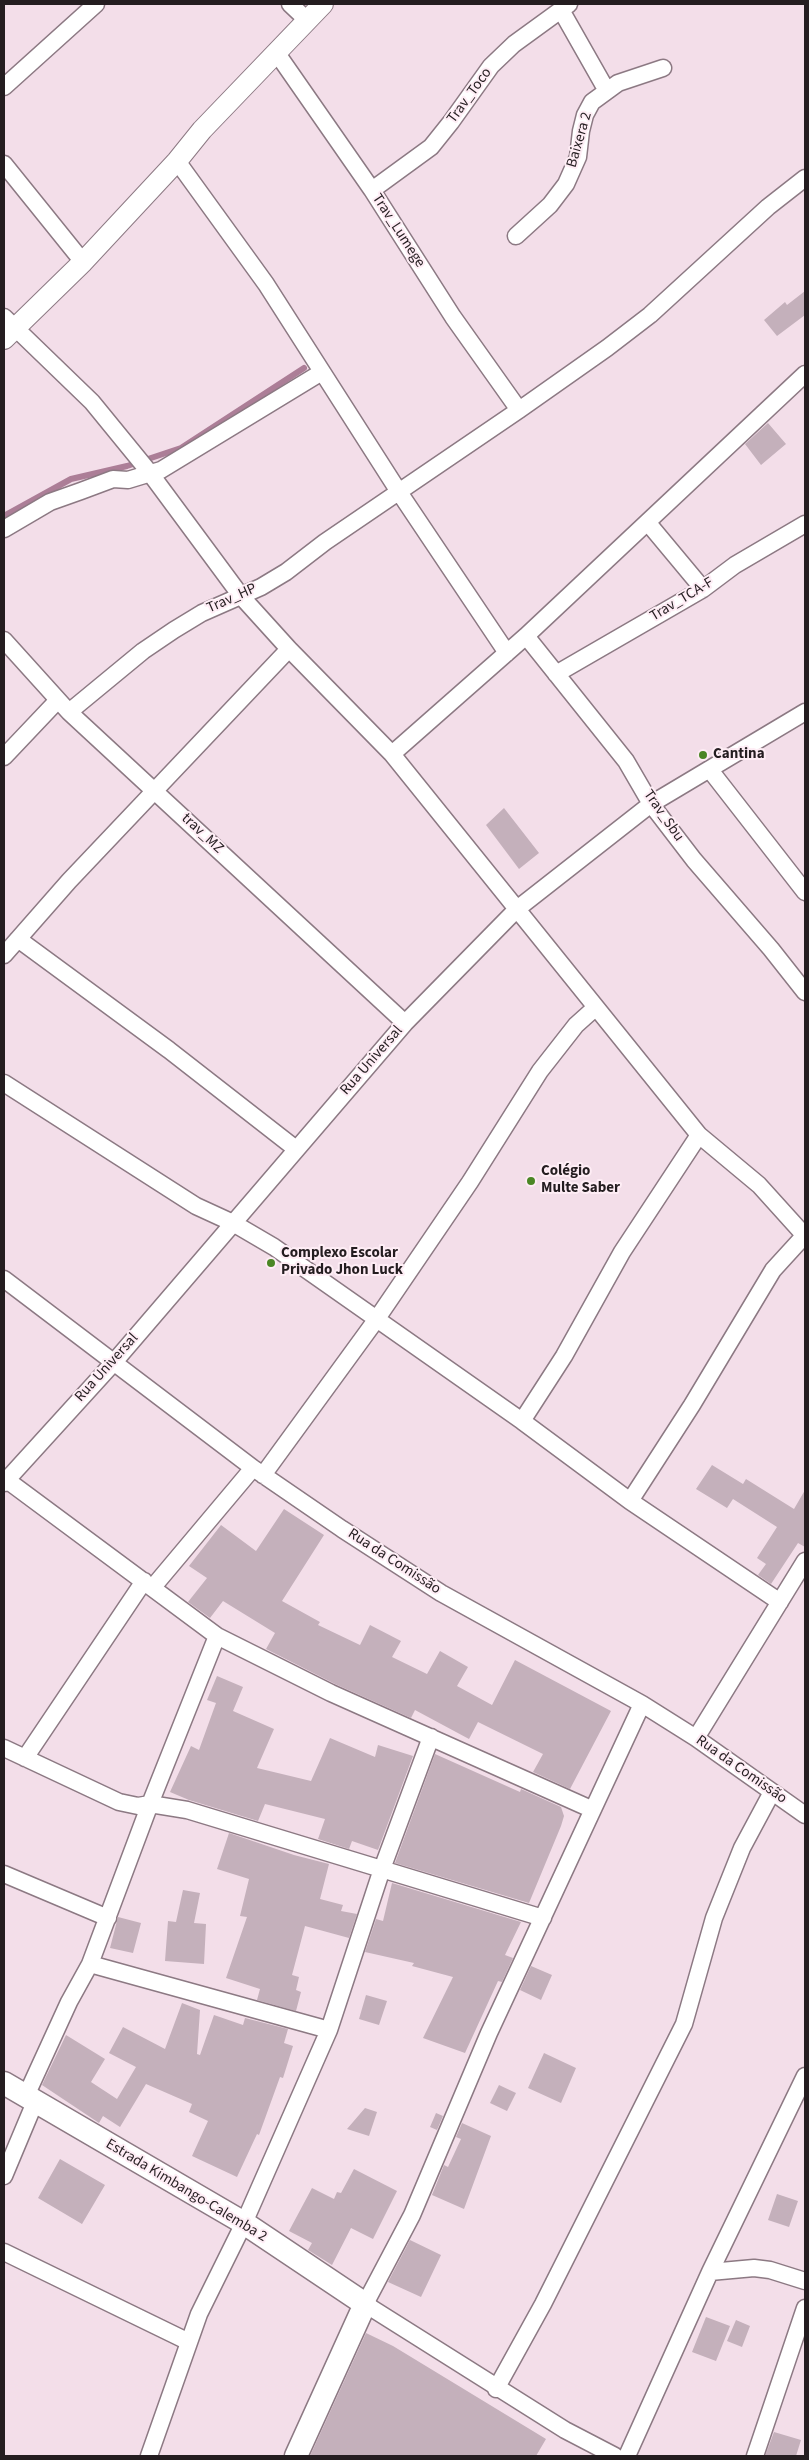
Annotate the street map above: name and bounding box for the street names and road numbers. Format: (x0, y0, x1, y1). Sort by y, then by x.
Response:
street label: Trav_Toco (444, 65, 496, 127)
street label: Baixera 2 (564, 110, 596, 170)
street label: Trav_Lumege (368, 191, 428, 271)
street label: Trav_TCA-F (647, 574, 717, 626)
street label: Trav_HP (204, 580, 260, 618)
street label: Trav_Sbu (639, 787, 687, 845)
street label: trav_MZ (177, 810, 227, 858)
street label: Rua Universal (337, 1023, 407, 1099)
street label: Rua Universal (72, 1330, 142, 1406)
street label: Rua da Comissão (344, 1525, 444, 1599)
street label: Rua da Comissão (692, 1732, 790, 1808)
street label: Estrada Kimbango-Calemba 2 (102, 2136, 270, 2246)

